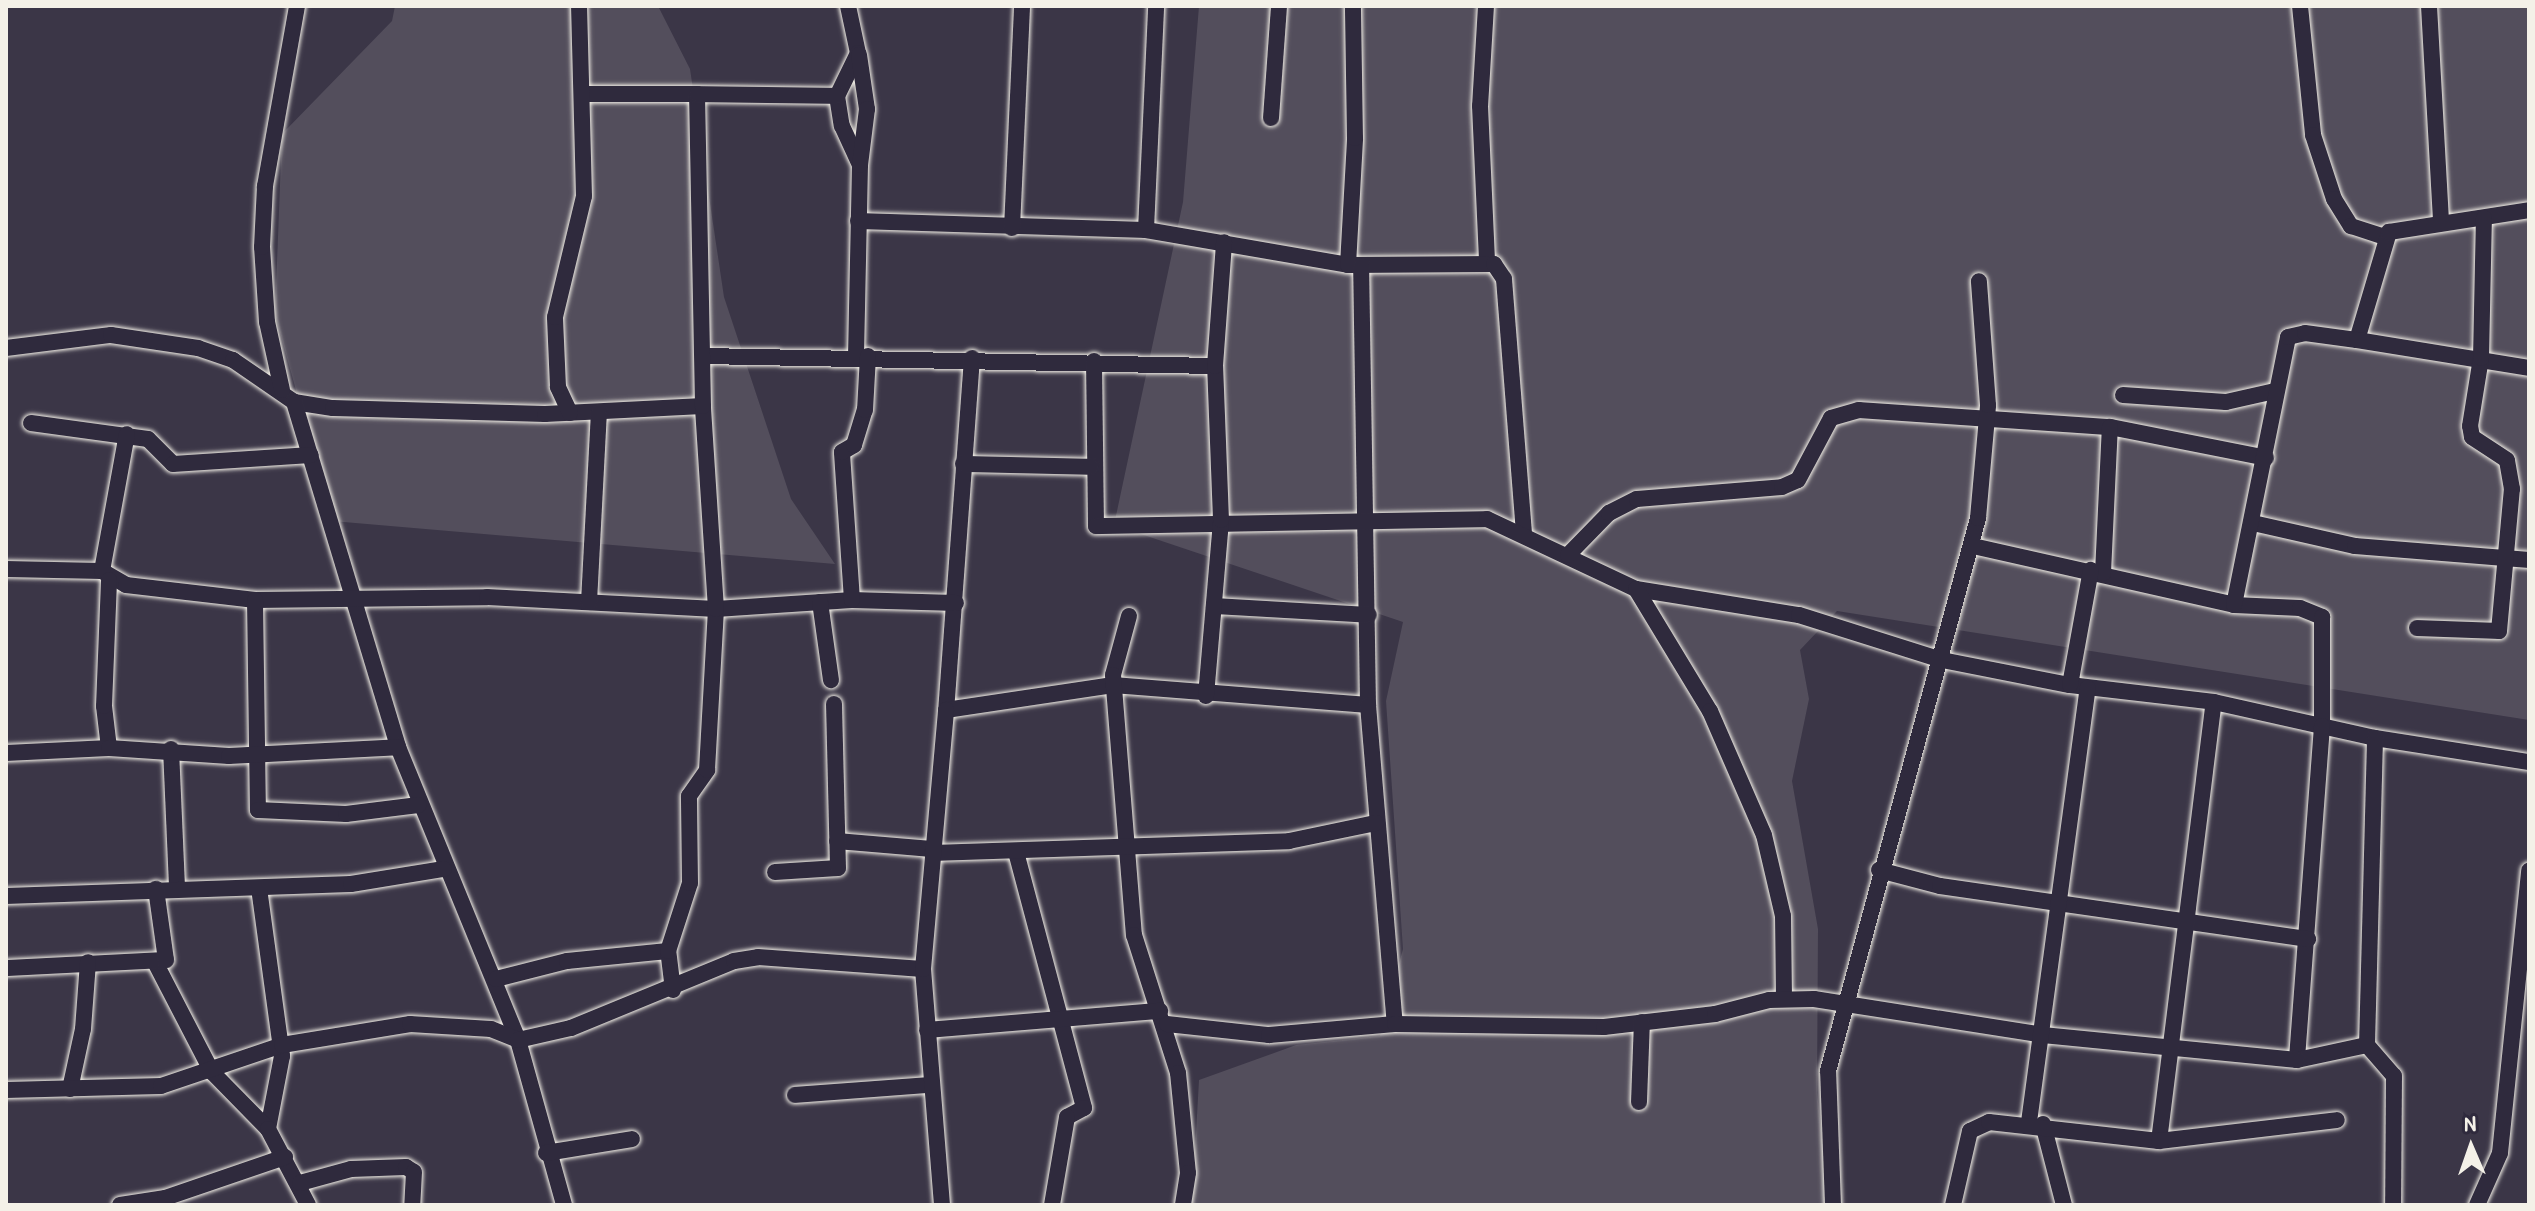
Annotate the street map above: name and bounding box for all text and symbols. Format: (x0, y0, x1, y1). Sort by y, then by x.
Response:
north arrow (2431, 1107, 2511, 1187)
text: N (2464, 1108, 2477, 1138)

